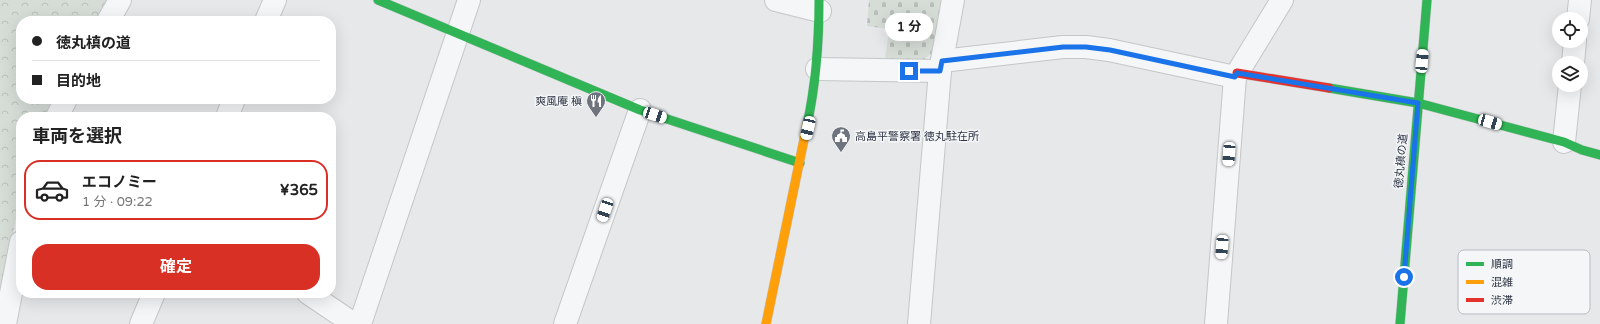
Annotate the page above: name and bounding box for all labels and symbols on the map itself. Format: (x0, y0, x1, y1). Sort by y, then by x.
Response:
callout: 1 分 (885, 13, 933, 41)
car (1415, 49, 1429, 73)
route end (900, 62, 918, 80)
restaurant icon: 爽風庵 槇 (585, 90, 607, 118)
place label: 爽風庵 槇 (535, 95, 582, 108)
car (642, 106, 668, 124)
car (1477, 113, 1503, 131)
car (799, 115, 817, 141)
public building icon: 高島平警察署 徳丸駐在所 (830, 125, 852, 153)
place label: 高島平警察署 徳丸駐在所 (855, 130, 980, 143)
street label: 徳丸槙の道 (1392, 133, 1410, 189)
car (1222, 142, 1236, 166)
car (595, 197, 615, 223)
car (1215, 235, 1229, 259)
legend (1458, 250, 1590, 314)
text: 順調 (1491, 258, 1513, 271)
route start (1395, 268, 1413, 286)
text: 混雑 (1491, 276, 1513, 289)
text: 渋滞 (1491, 294, 1513, 307)

